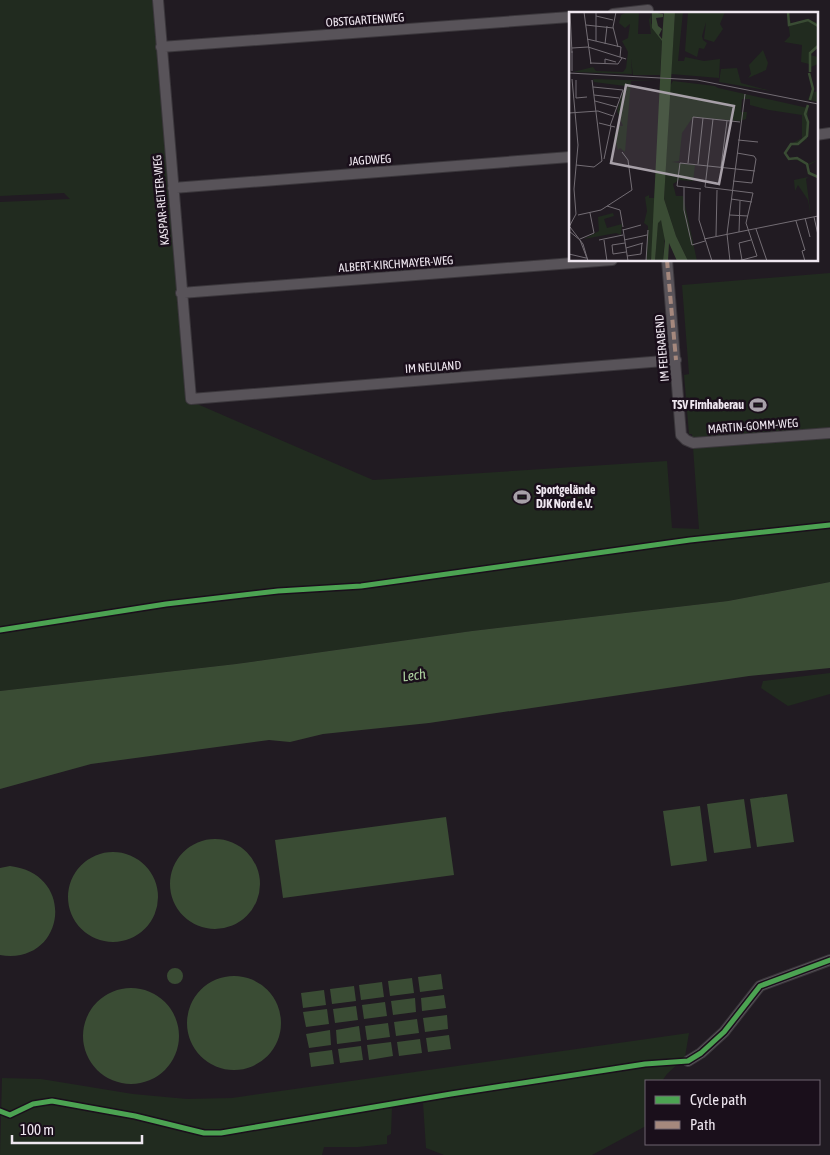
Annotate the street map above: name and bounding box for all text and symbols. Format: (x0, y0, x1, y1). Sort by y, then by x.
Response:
street label: OBSTGARTENWEG (325, 10, 405, 30)
inset map (569, 12, 818, 261)
street label: JAGDWEG (348, 152, 392, 168)
street label: KASPAR-REITER-WEG (150, 154, 172, 246)
street label: ALBERT-KIRCHMAYER-WEG (338, 253, 454, 275)
street label: IM FEIERABEND (652, 314, 672, 382)
street label: IM NEULAND (404, 358, 462, 376)
sports icon: TSV Firnhaberau (748, 395, 768, 415)
place label: TSV Firnhaberau (672, 398, 744, 412)
street label: MARTIN-GOMM-WEG (707, 416, 799, 436)
place label: Sportgelände DJK Nord e.V. (536, 483, 596, 511)
sports icon: Sportgelände DJK Nord e.V. (512, 487, 532, 507)
water label: Lech (401, 666, 427, 684)
legend (645, 1080, 820, 1145)
text: Cycle path (690, 1091, 747, 1108)
scale bar (12, 1112, 142, 1144)
text: Path (690, 1116, 716, 1133)
text: 100 m (20, 1121, 54, 1138)

